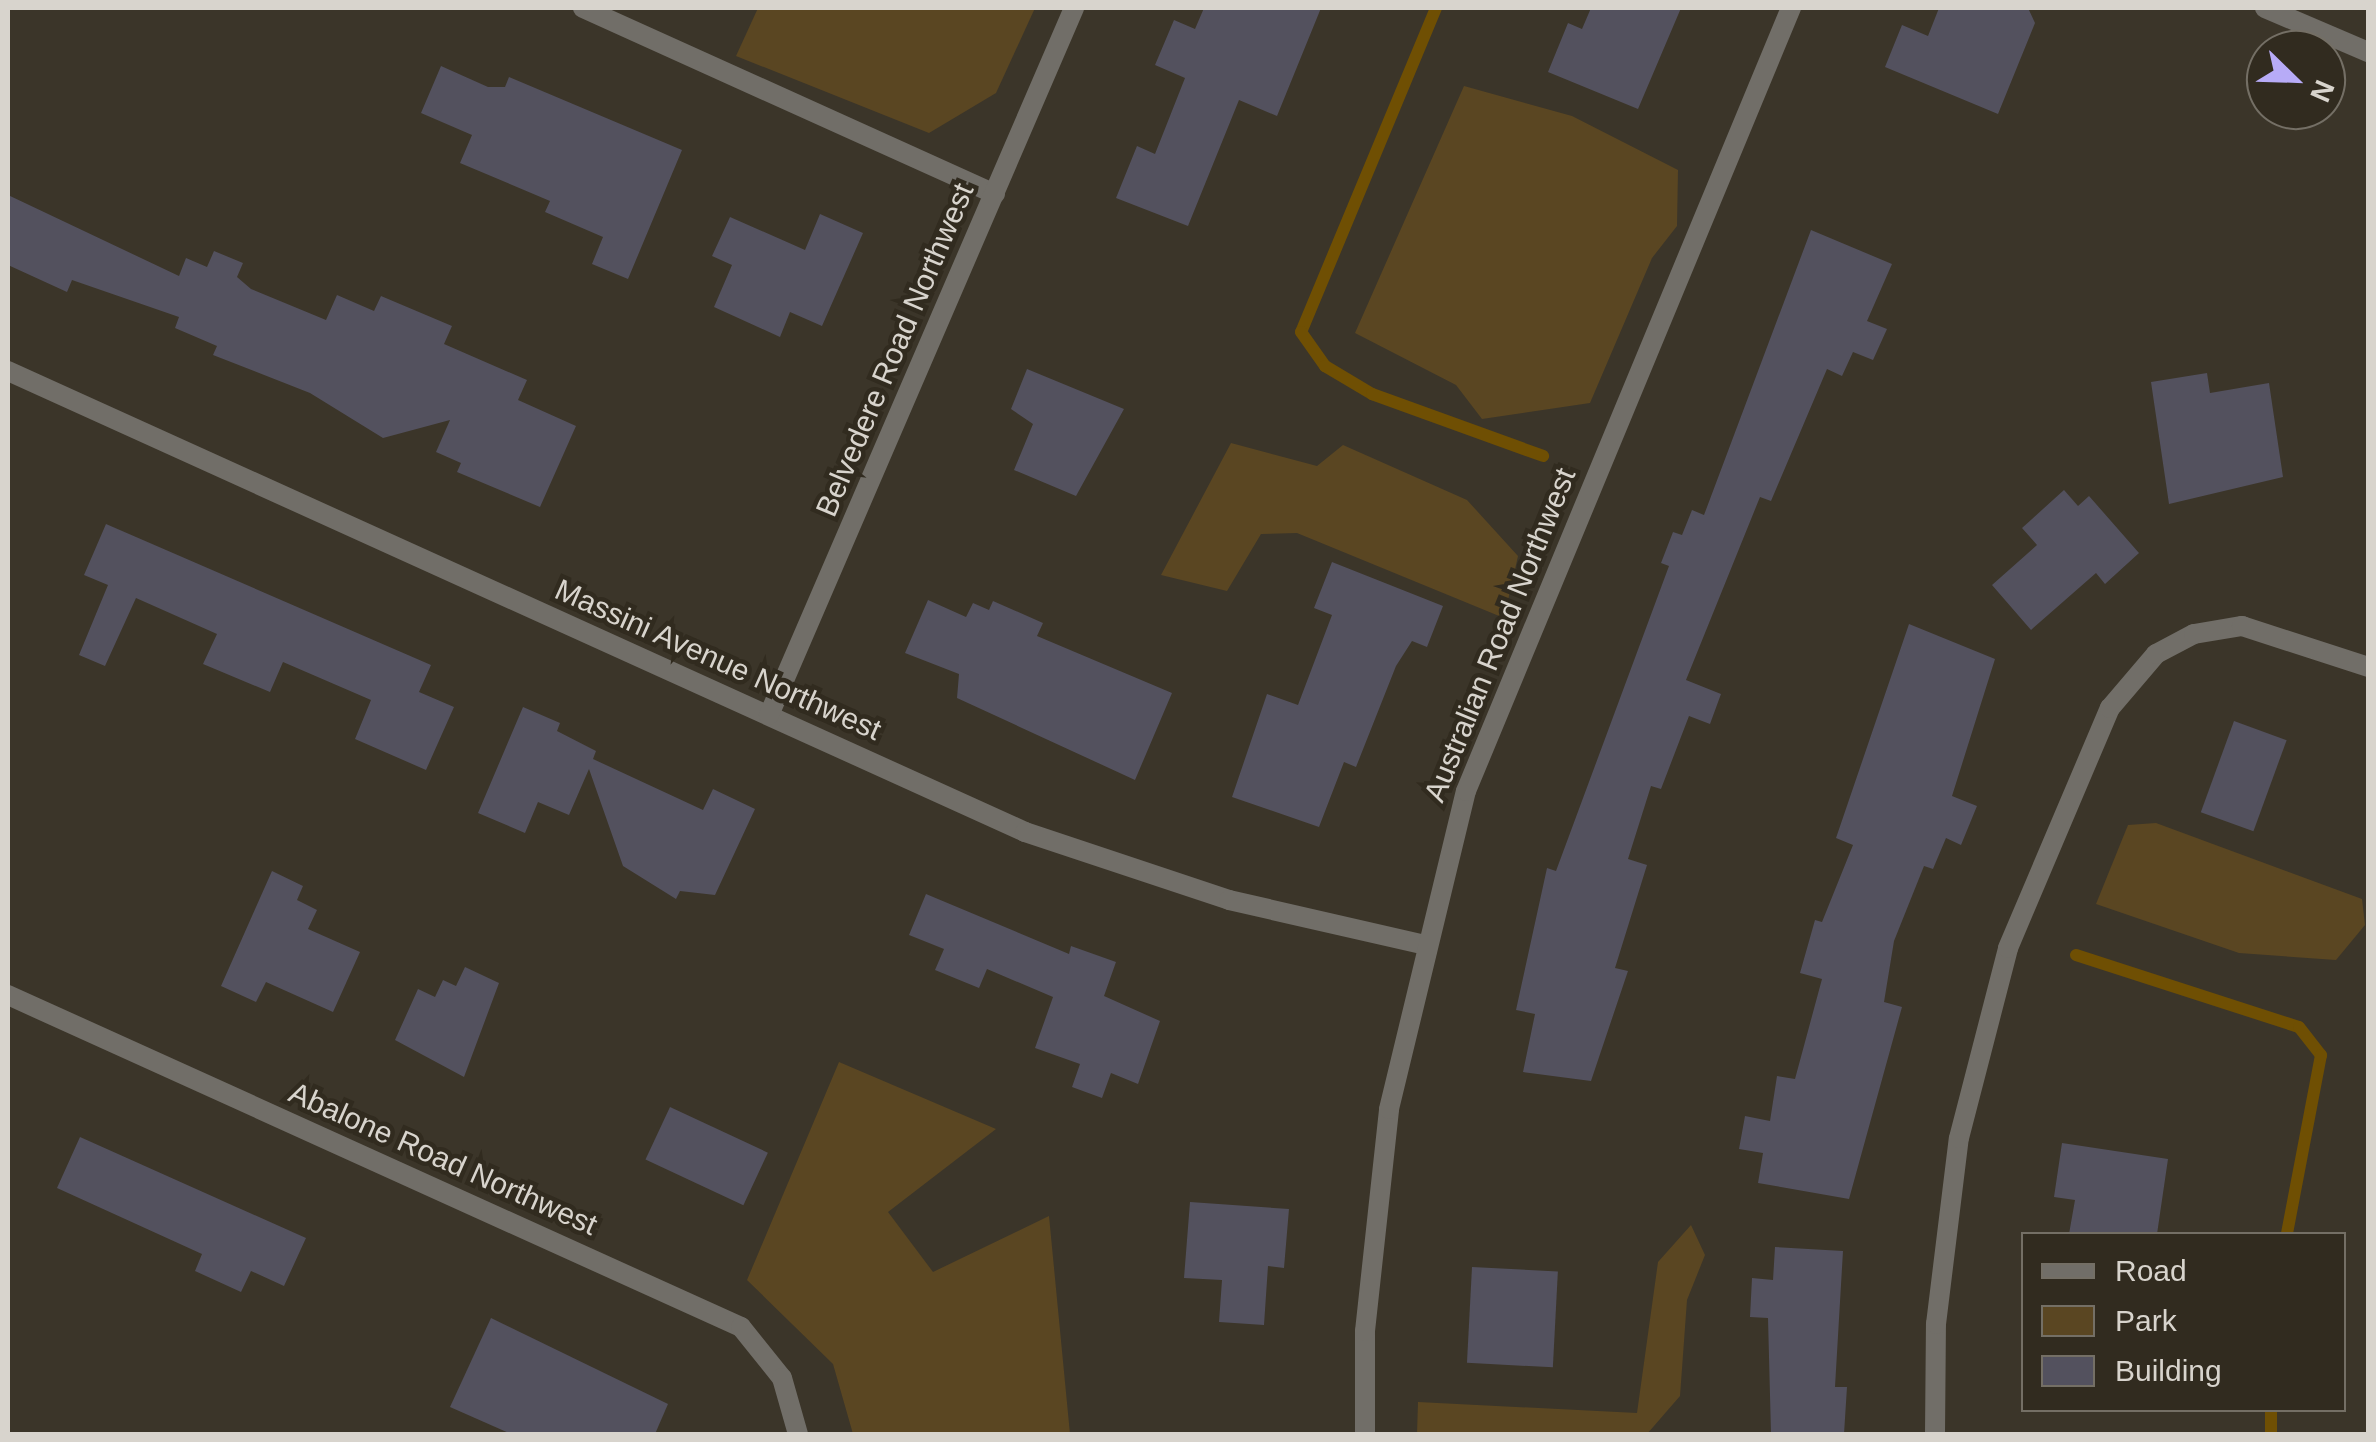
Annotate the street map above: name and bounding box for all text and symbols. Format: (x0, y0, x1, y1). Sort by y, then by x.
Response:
north arrow (2246, 30, 2346, 130)
text: N (2304, 76, 2340, 106)
street label: Belvedere Road Northwest (808, 178, 982, 522)
street label: Australian Road Northwest (1416, 463, 1584, 807)
street label: Massini Avenue Northwest (549, 571, 887, 749)
street label: Abalone Road Northwest (283, 1075, 603, 1243)
legend (2021, 1232, 2346, 1412)
text: Road (2115, 1254, 2187, 1287)
text: Park (2115, 1304, 2177, 1337)
text: Building (2115, 1354, 2222, 1387)

